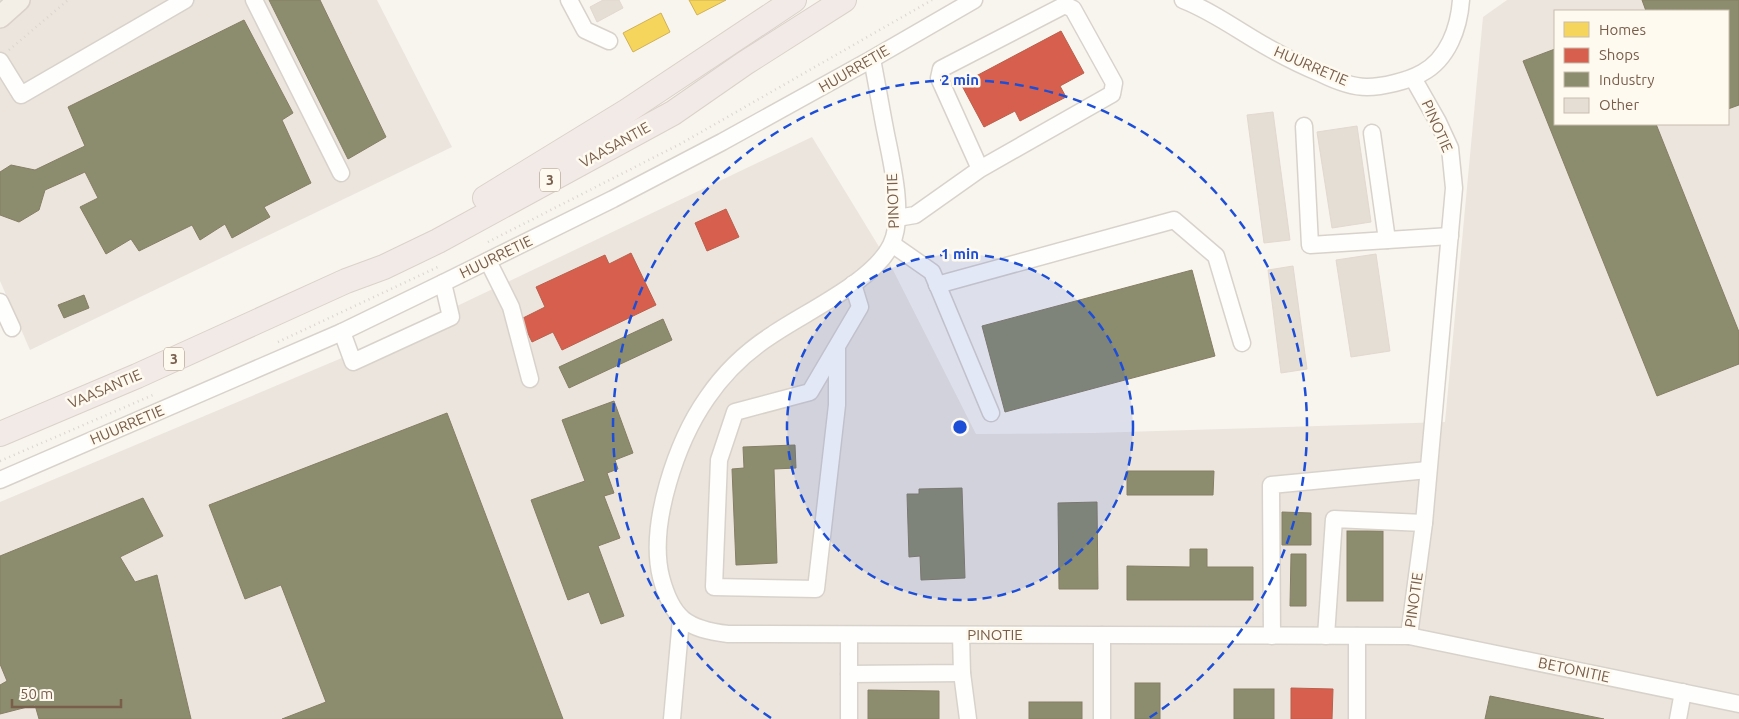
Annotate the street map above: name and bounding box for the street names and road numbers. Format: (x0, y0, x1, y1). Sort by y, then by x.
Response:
street label: HUURRETIE (815, 42, 892, 96)
street label: HUURRETIE (1272, 42, 1351, 89)
street label: PINOTIE (1418, 97, 1457, 155)
street label: VAASANTIE (577, 118, 653, 171)
road number: 3 (540, 168, 560, 192)
street label: PINOTIE (883, 173, 902, 229)
street label: HUURRETIE (457, 232, 535, 281)
road number: 3 (164, 348, 184, 370)
street label: VAASANTIE (66, 365, 144, 412)
street label: HUURRETIE (87, 401, 166, 448)
street label: PINOTIE (1401, 571, 1426, 629)
street label: PINOTIE (967, 626, 1023, 643)
street label: BETONITIE (1537, 654, 1611, 685)

